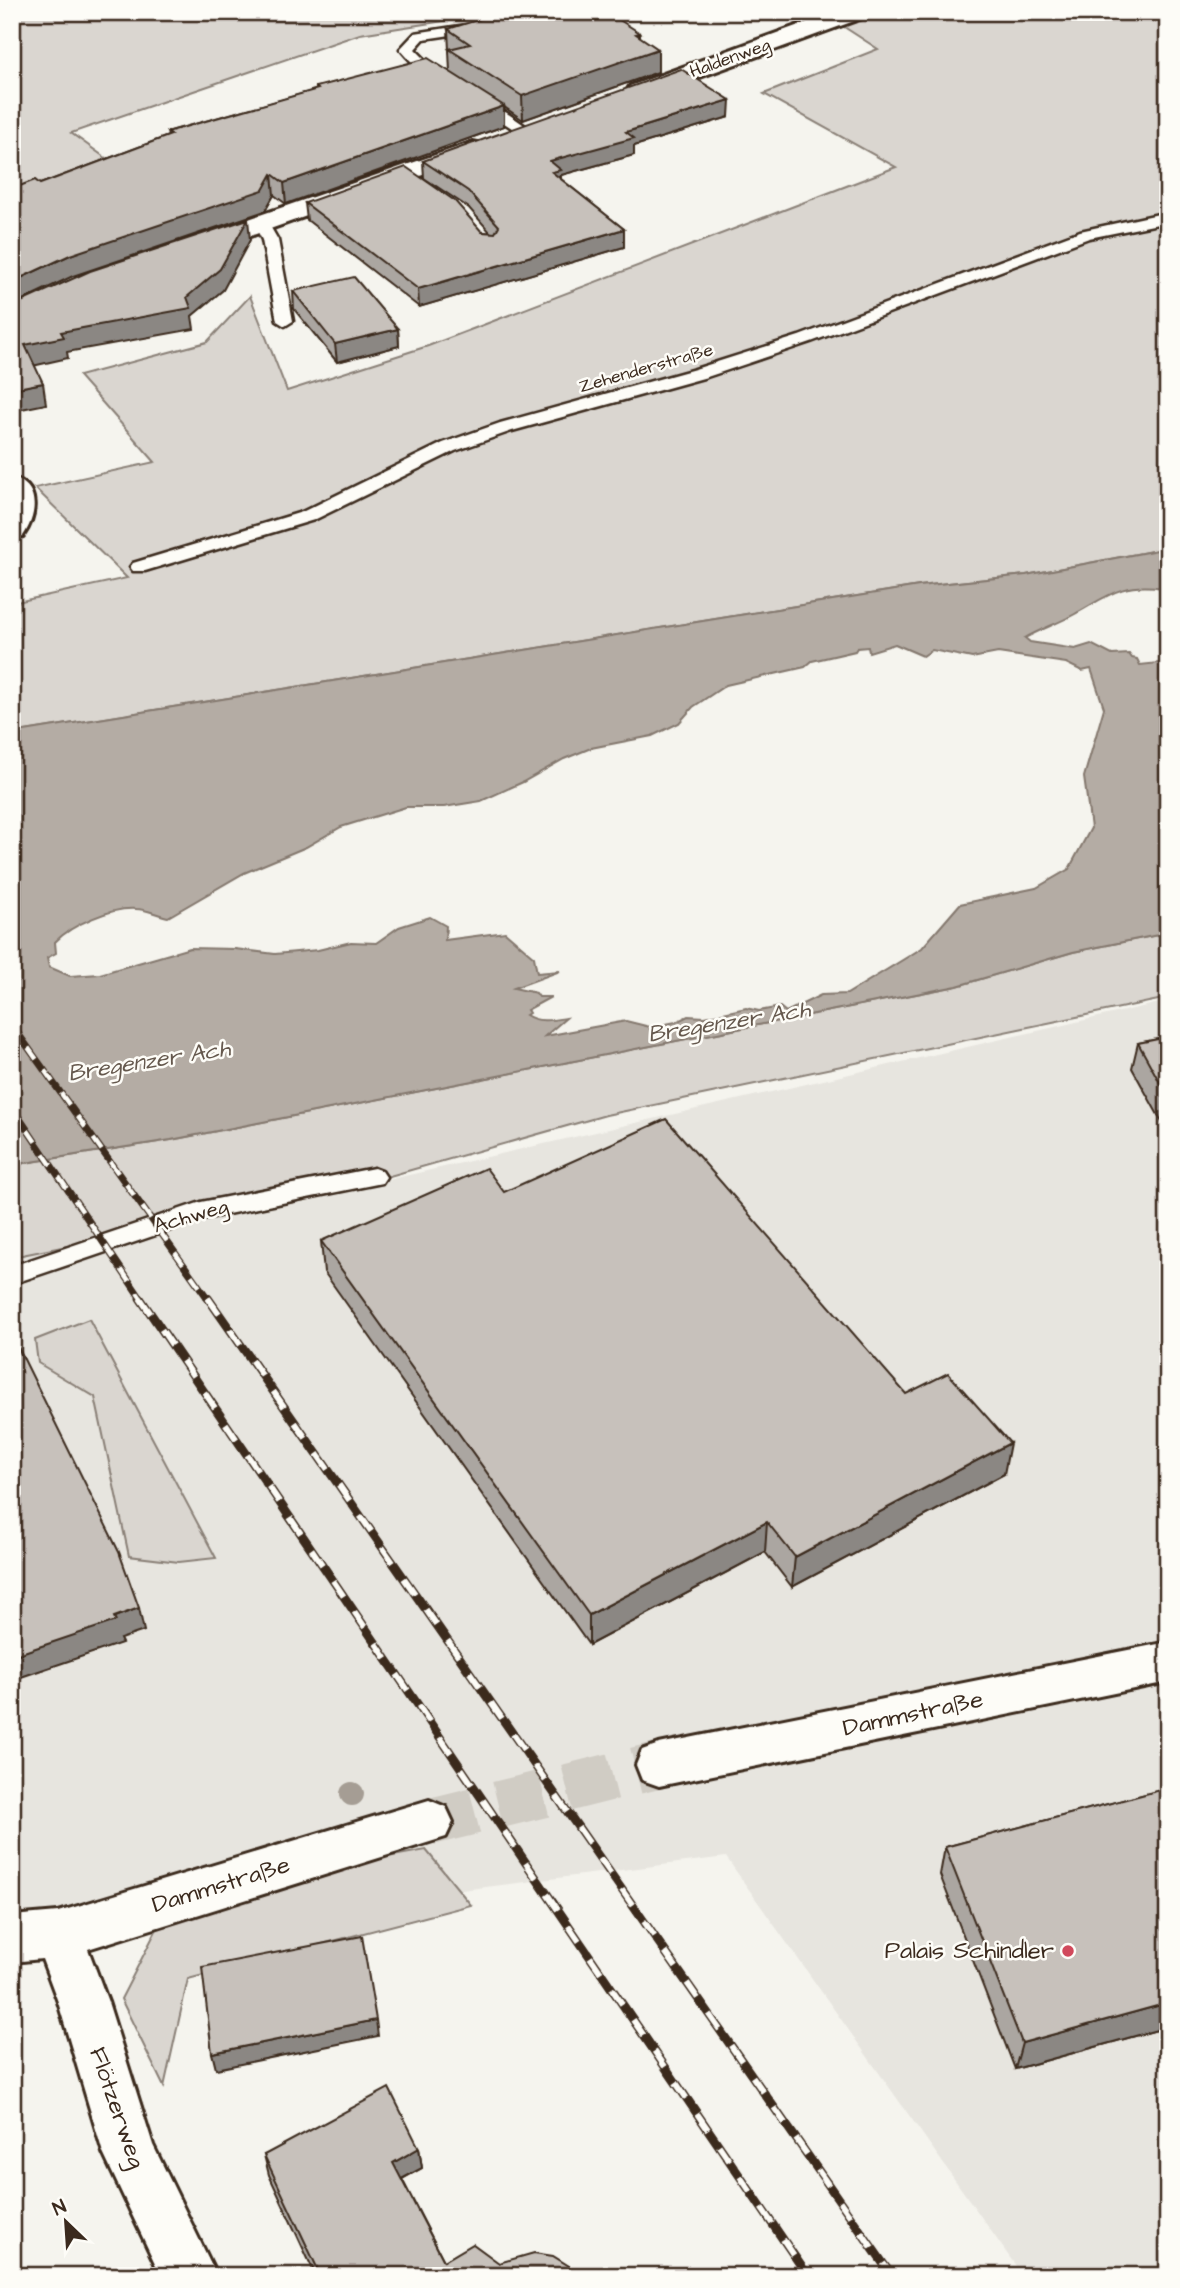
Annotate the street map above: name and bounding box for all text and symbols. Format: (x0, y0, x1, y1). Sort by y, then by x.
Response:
street label: Haldenweg (686, 32, 774, 85)
street label: Zehenderstraße (576, 337, 716, 399)
water label: Bregenzer Ach (646, 993, 814, 1052)
water label: Bregenzer Ach (66, 1032, 234, 1091)
street label: Achweg (150, 1191, 232, 1242)
street label: Dammstraße (840, 1683, 986, 1745)
street label: Dammstraße (148, 1848, 294, 1922)
place label: Palais Schindler (885, 1934, 1054, 1968)
marker: Palais Schindler (1060, 1943, 1076, 1959)
street label: Flötzerweg (79, 2043, 154, 2174)
north arrow (32, 2186, 102, 2256)
text: N (48, 2193, 71, 2223)

